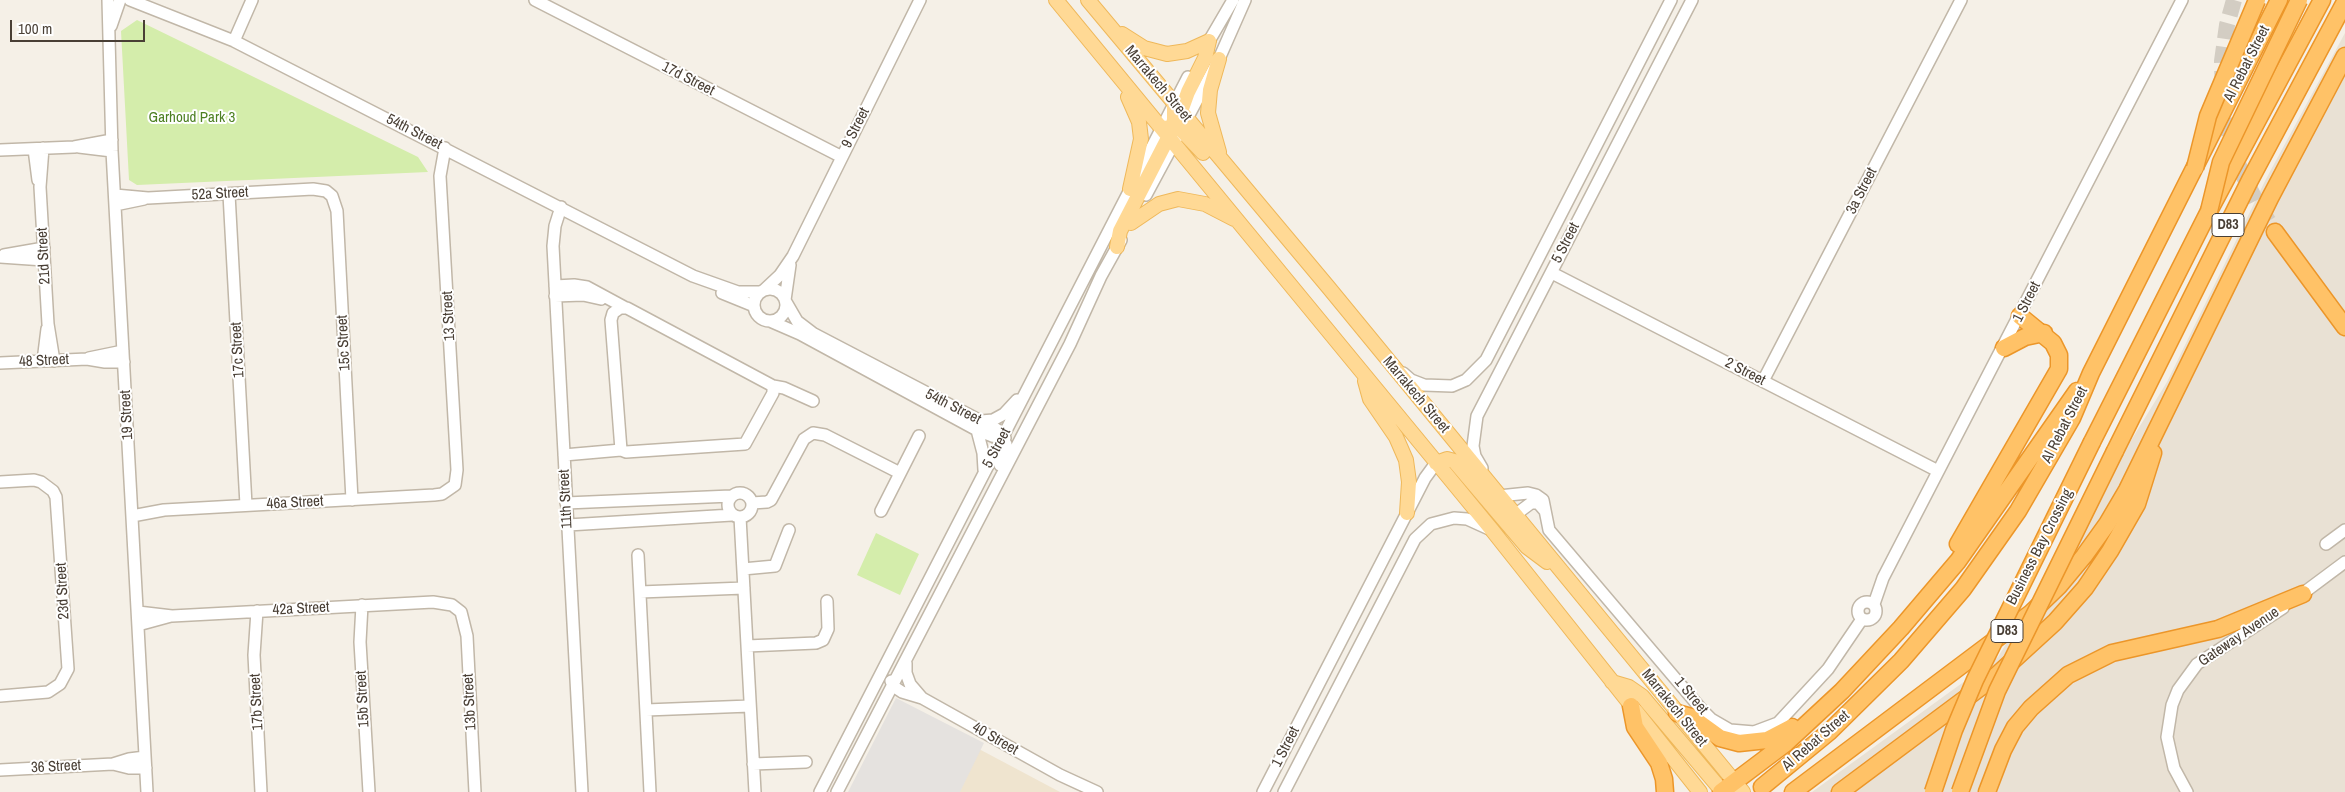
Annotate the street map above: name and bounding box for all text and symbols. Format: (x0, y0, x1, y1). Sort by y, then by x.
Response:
scale bar (12, 10, 148, 42)
text: 100 m (18, 18, 52, 39)
street label: Al Rebat Street (2220, 23, 2274, 105)
street label: Marrakech Street (1121, 42, 1195, 126)
street label: 17d Street (659, 58, 717, 100)
street label: 9 Street (838, 105, 874, 151)
park label: Garhoud Park 3 (149, 109, 235, 127)
street label: 54th Street (383, 110, 445, 154)
street label: 3a Street (1843, 165, 1881, 217)
street label: 52a Street (191, 184, 249, 204)
road number: D83 (2212, 214, 2244, 236)
street label: 5 Street (1548, 220, 1584, 266)
street label: 21d Street (34, 227, 54, 285)
street label: 1 Street (2009, 279, 2045, 325)
street label: 13 Street (439, 291, 459, 341)
street label: 15c Street (334, 315, 354, 371)
street label: 17c Street (228, 322, 248, 378)
street label: 48 Street (19, 351, 69, 371)
street label: Marrakech Street (1379, 353, 1453, 437)
street label: 2 Street (1722, 354, 1768, 390)
street label: Al Rebat Street (2038, 384, 2092, 466)
street label: 54th Street (922, 385, 984, 429)
street label: 19 Street (117, 390, 137, 440)
street label: 5 Street (979, 425, 1015, 471)
street label: 11th Street (555, 469, 577, 529)
street label: Business Bay Crossing (2003, 486, 2077, 608)
street label: 46a Street (266, 493, 324, 513)
street label: 23d Street (53, 562, 73, 620)
street label: 42a Street (272, 599, 330, 619)
street label: Gateway Avenue (2195, 603, 2283, 671)
road number: D83 (1991, 620, 2023, 642)
street label: Marrakech Street (1637, 666, 1711, 750)
street label: 15b Street (353, 670, 373, 728)
street label: 17b Street (247, 673, 267, 731)
street label: 13b Street (460, 673, 480, 731)
street label: 1 Street (1670, 674, 1712, 718)
street label: Al Rebat Street (1779, 707, 1853, 775)
street label: 40 Street (969, 719, 1021, 759)
street label: 1 Street (1268, 724, 1304, 770)
street label: 36 Street (31, 757, 81, 777)

